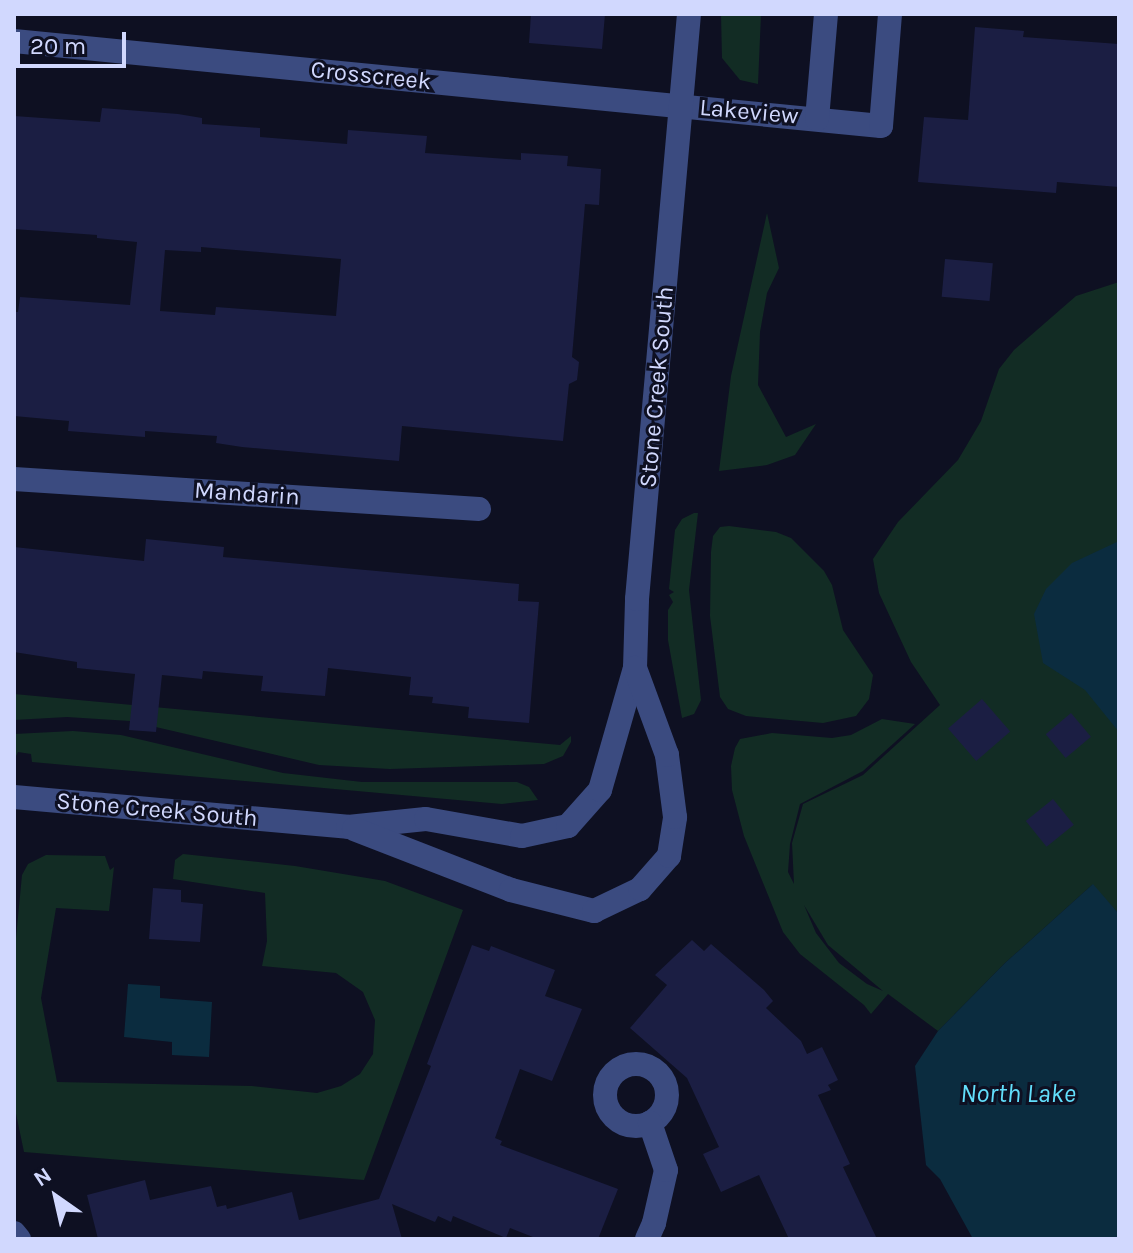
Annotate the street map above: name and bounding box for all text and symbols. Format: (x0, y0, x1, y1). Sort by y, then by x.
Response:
scale bar (20, 16, 130, 66)
text: 20 m (30, 32, 86, 60)
street label: Crosscreek (309, 55, 433, 97)
street label: Lakeview (698, 93, 800, 131)
street label: Stone Creek South (634, 285, 680, 489)
street label: Mandarin (193, 476, 301, 512)
street label: Stone Creek South (55, 787, 259, 833)
water label: North Lake (960, 1078, 1076, 1110)
north arrow (16, 1157, 96, 1237)
text: N (29, 1162, 56, 1192)

